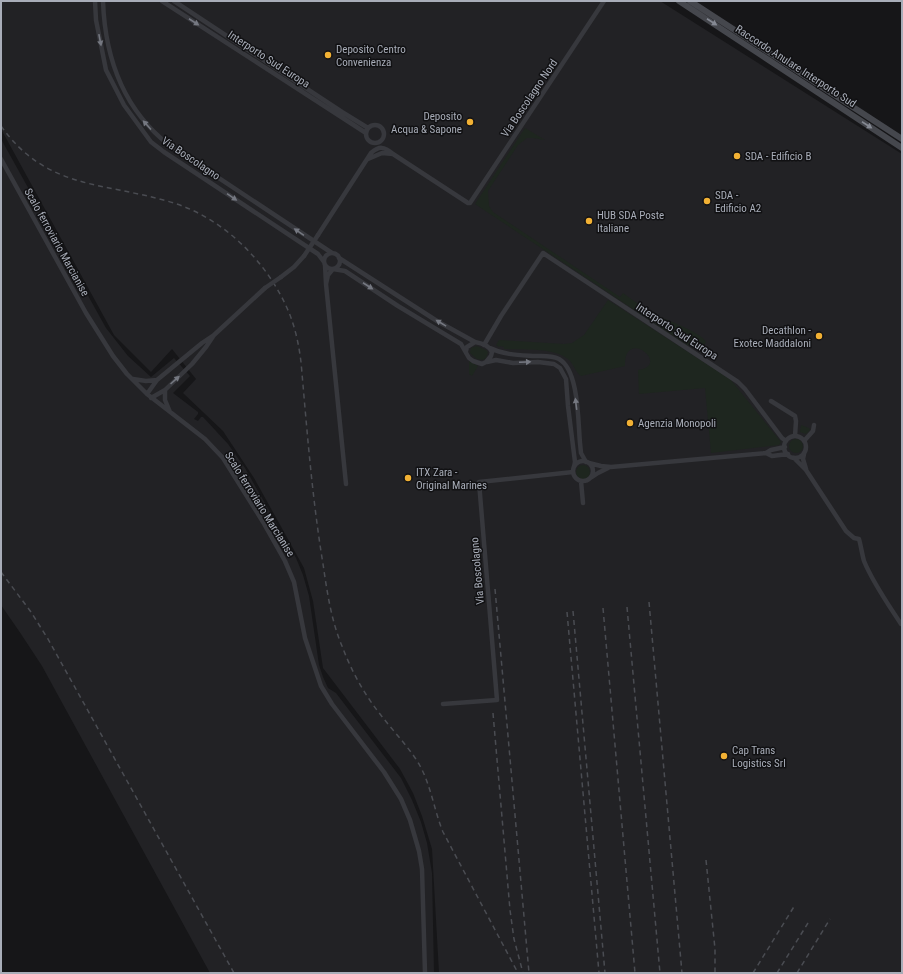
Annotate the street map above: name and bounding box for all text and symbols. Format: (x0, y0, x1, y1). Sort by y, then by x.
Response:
one-way arrow (189, 18, 200, 26)
one-way arrow (706, 19, 717, 26)
street label: Raccordo Anulare Interporto Sud (733, 22, 859, 110)
street label: Interporto Sud Europa (225, 28, 312, 91)
one-way arrow (97, 33, 103, 46)
place label: Deposito Centro Convenienza (336, 43, 406, 69)
marker: Deposito Centro Convenienza (323, 50, 333, 60)
street label: Via Boscolagno Nord (499, 57, 560, 140)
place label: Deposito Acqua & Sapone (391, 110, 462, 136)
marker: Deposito Acqua & Sapone (465, 117, 475, 127)
one-way arrow (143, 120, 152, 130)
one-way arrow (861, 121, 873, 128)
street label: Via Boscolagno (159, 134, 223, 183)
place label: SDA - Edificio B (745, 150, 811, 163)
marker: SDA - Edificio B (732, 151, 742, 161)
street label: Scalo ferroviario Marcianise (21, 186, 92, 298)
place label: SDA - Edificio A2 (715, 189, 761, 215)
one-way arrow (227, 193, 237, 201)
marker: SDA - Edificio A2 (702, 196, 712, 206)
place label: HUB SDA Poste Italiane (597, 209, 664, 235)
marker: HUB SDA Poste Italiane (584, 216, 594, 226)
one-way arrow (294, 228, 304, 236)
one-way arrow (363, 282, 373, 290)
street label: Interporto Sud Europa (633, 300, 720, 363)
one-way arrow (435, 319, 447, 326)
place label: Decathlon - Exotec Maddaloni (734, 324, 811, 350)
marker: Decathlon - Exotec Maddaloni (814, 331, 824, 341)
one-way arrow (519, 359, 531, 366)
one-way arrow (170, 375, 181, 384)
one-way arrow (573, 398, 579, 410)
place label: Agenzia Monopoli (638, 417, 716, 430)
marker: Agenzia Monopoli (625, 418, 635, 428)
street label: Scalo ferroviario Marcianise (222, 449, 297, 559)
place label: ITX Zara - Original Marines (416, 466, 487, 492)
marker: ITX Zara - Original Marines (403, 473, 413, 483)
street label: Via Boscolagno (468, 536, 487, 605)
place label: Cap Trans Logistics Srl (732, 744, 786, 770)
marker: Cap Trans Logistics Srl (719, 751, 729, 761)

